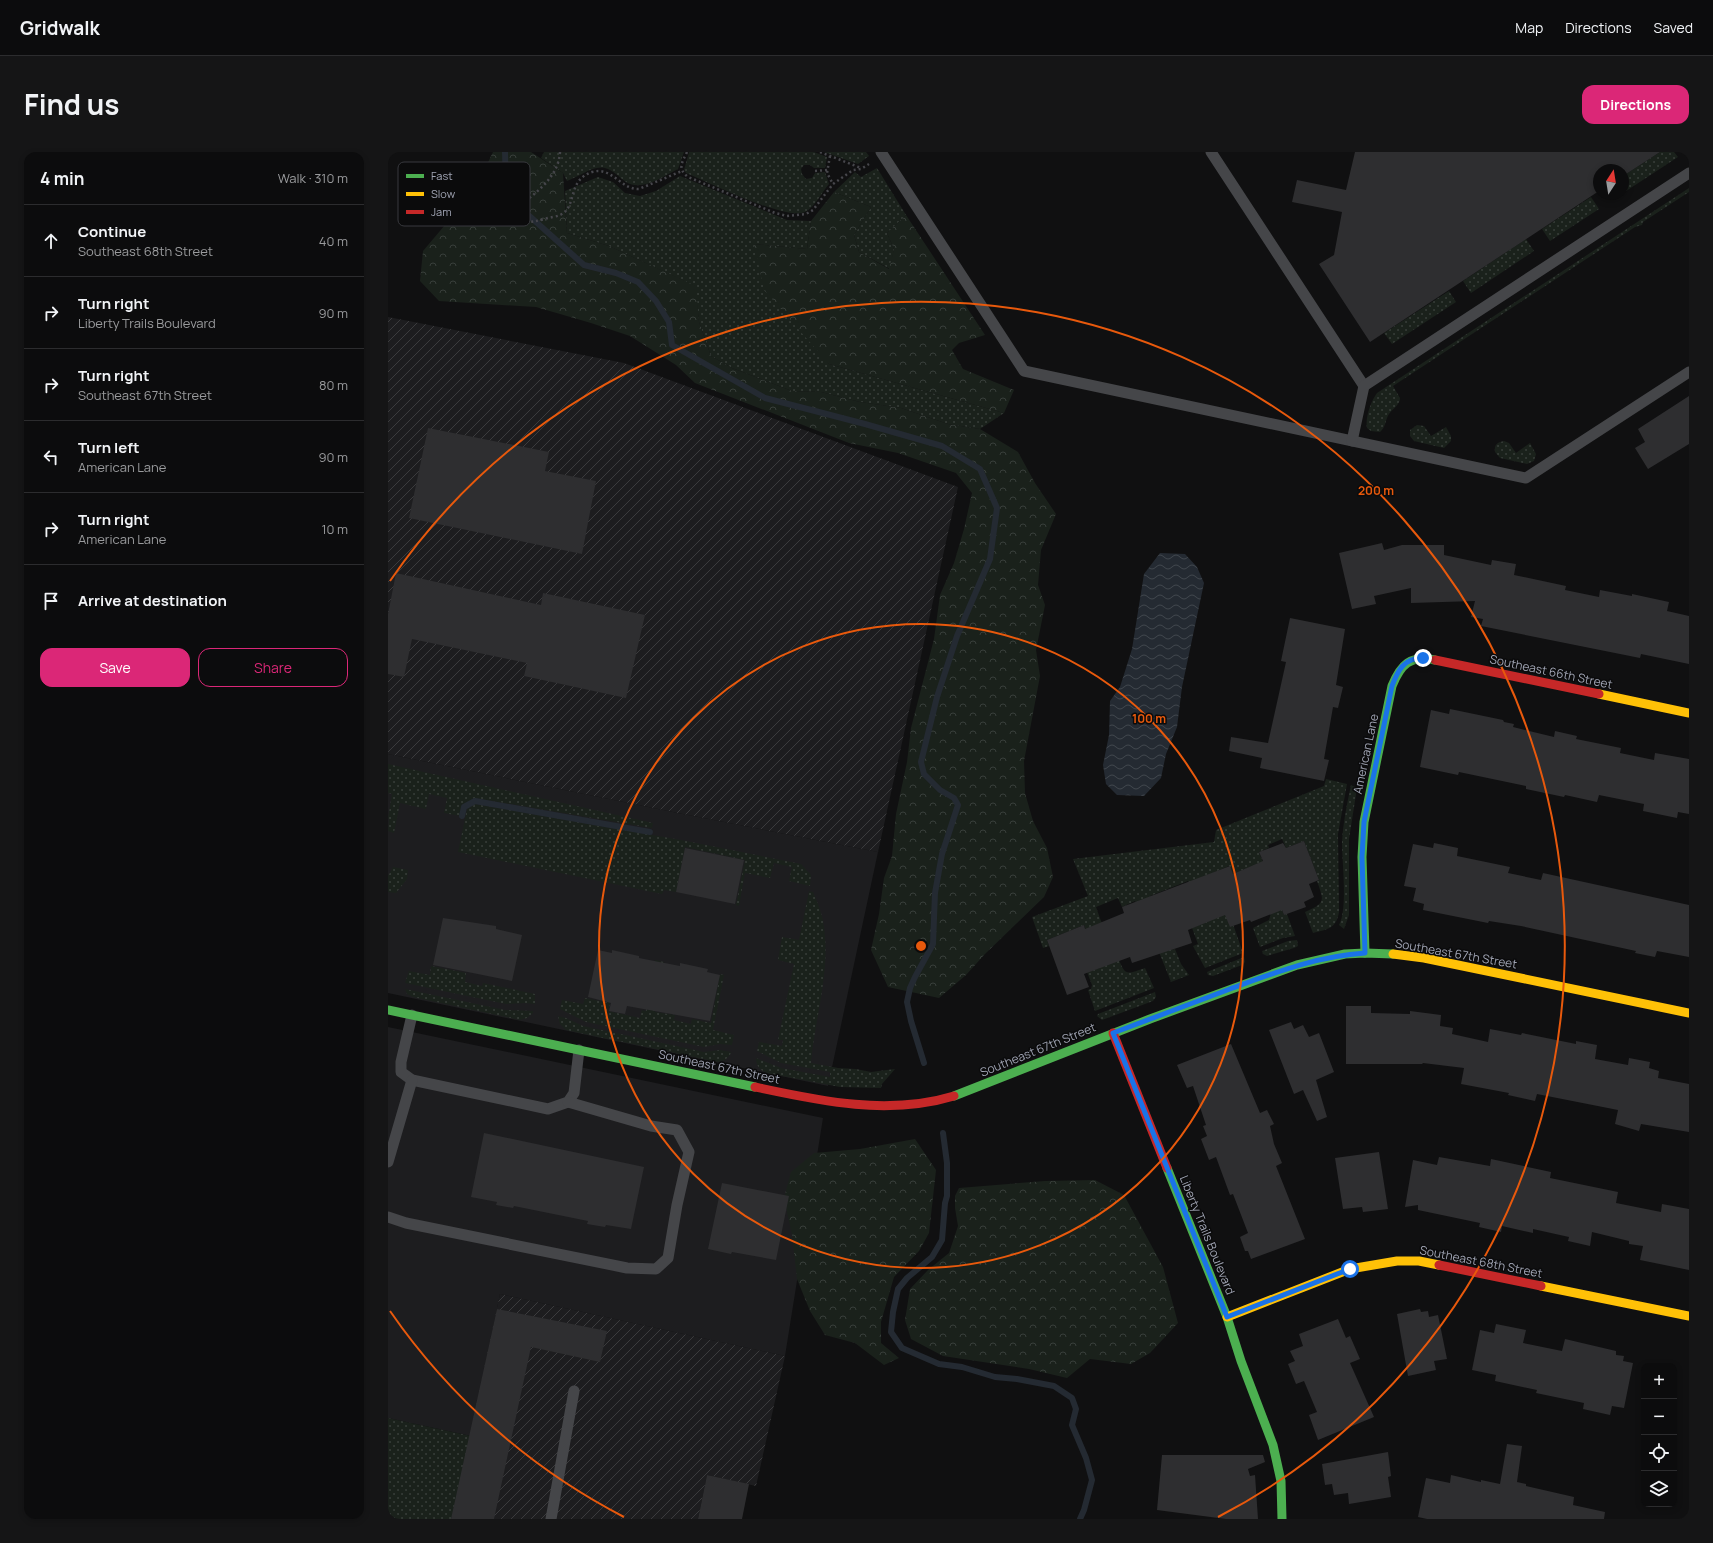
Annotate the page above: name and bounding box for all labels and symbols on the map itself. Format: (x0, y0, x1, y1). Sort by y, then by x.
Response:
legend (398, 162, 530, 226)
north arrow (1593, 164, 1629, 200)
text: Fast (431, 168, 453, 183)
text: Slow (431, 186, 456, 201)
text: Jam (431, 204, 452, 219)
text: 200 m (1358, 482, 1394, 499)
route end (1414, 649, 1432, 667)
street label: Southeast 66th Street (1488, 650, 1614, 693)
text: 100 m (1132, 710, 1166, 727)
street label: American Lane (1349, 712, 1382, 796)
street label: Southeast 67th Street (1394, 934, 1519, 973)
centre of rings (914, 939, 928, 953)
street label: Southeast 67th Street (977, 1018, 1099, 1081)
street label: Southeast 67th Street (657, 1045, 782, 1088)
street label: Liberty Trails Boulevard (1176, 1173, 1239, 1297)
street label: Southeast 68th Street (1418, 1241, 1544, 1282)
route start (1341, 1260, 1359, 1278)

